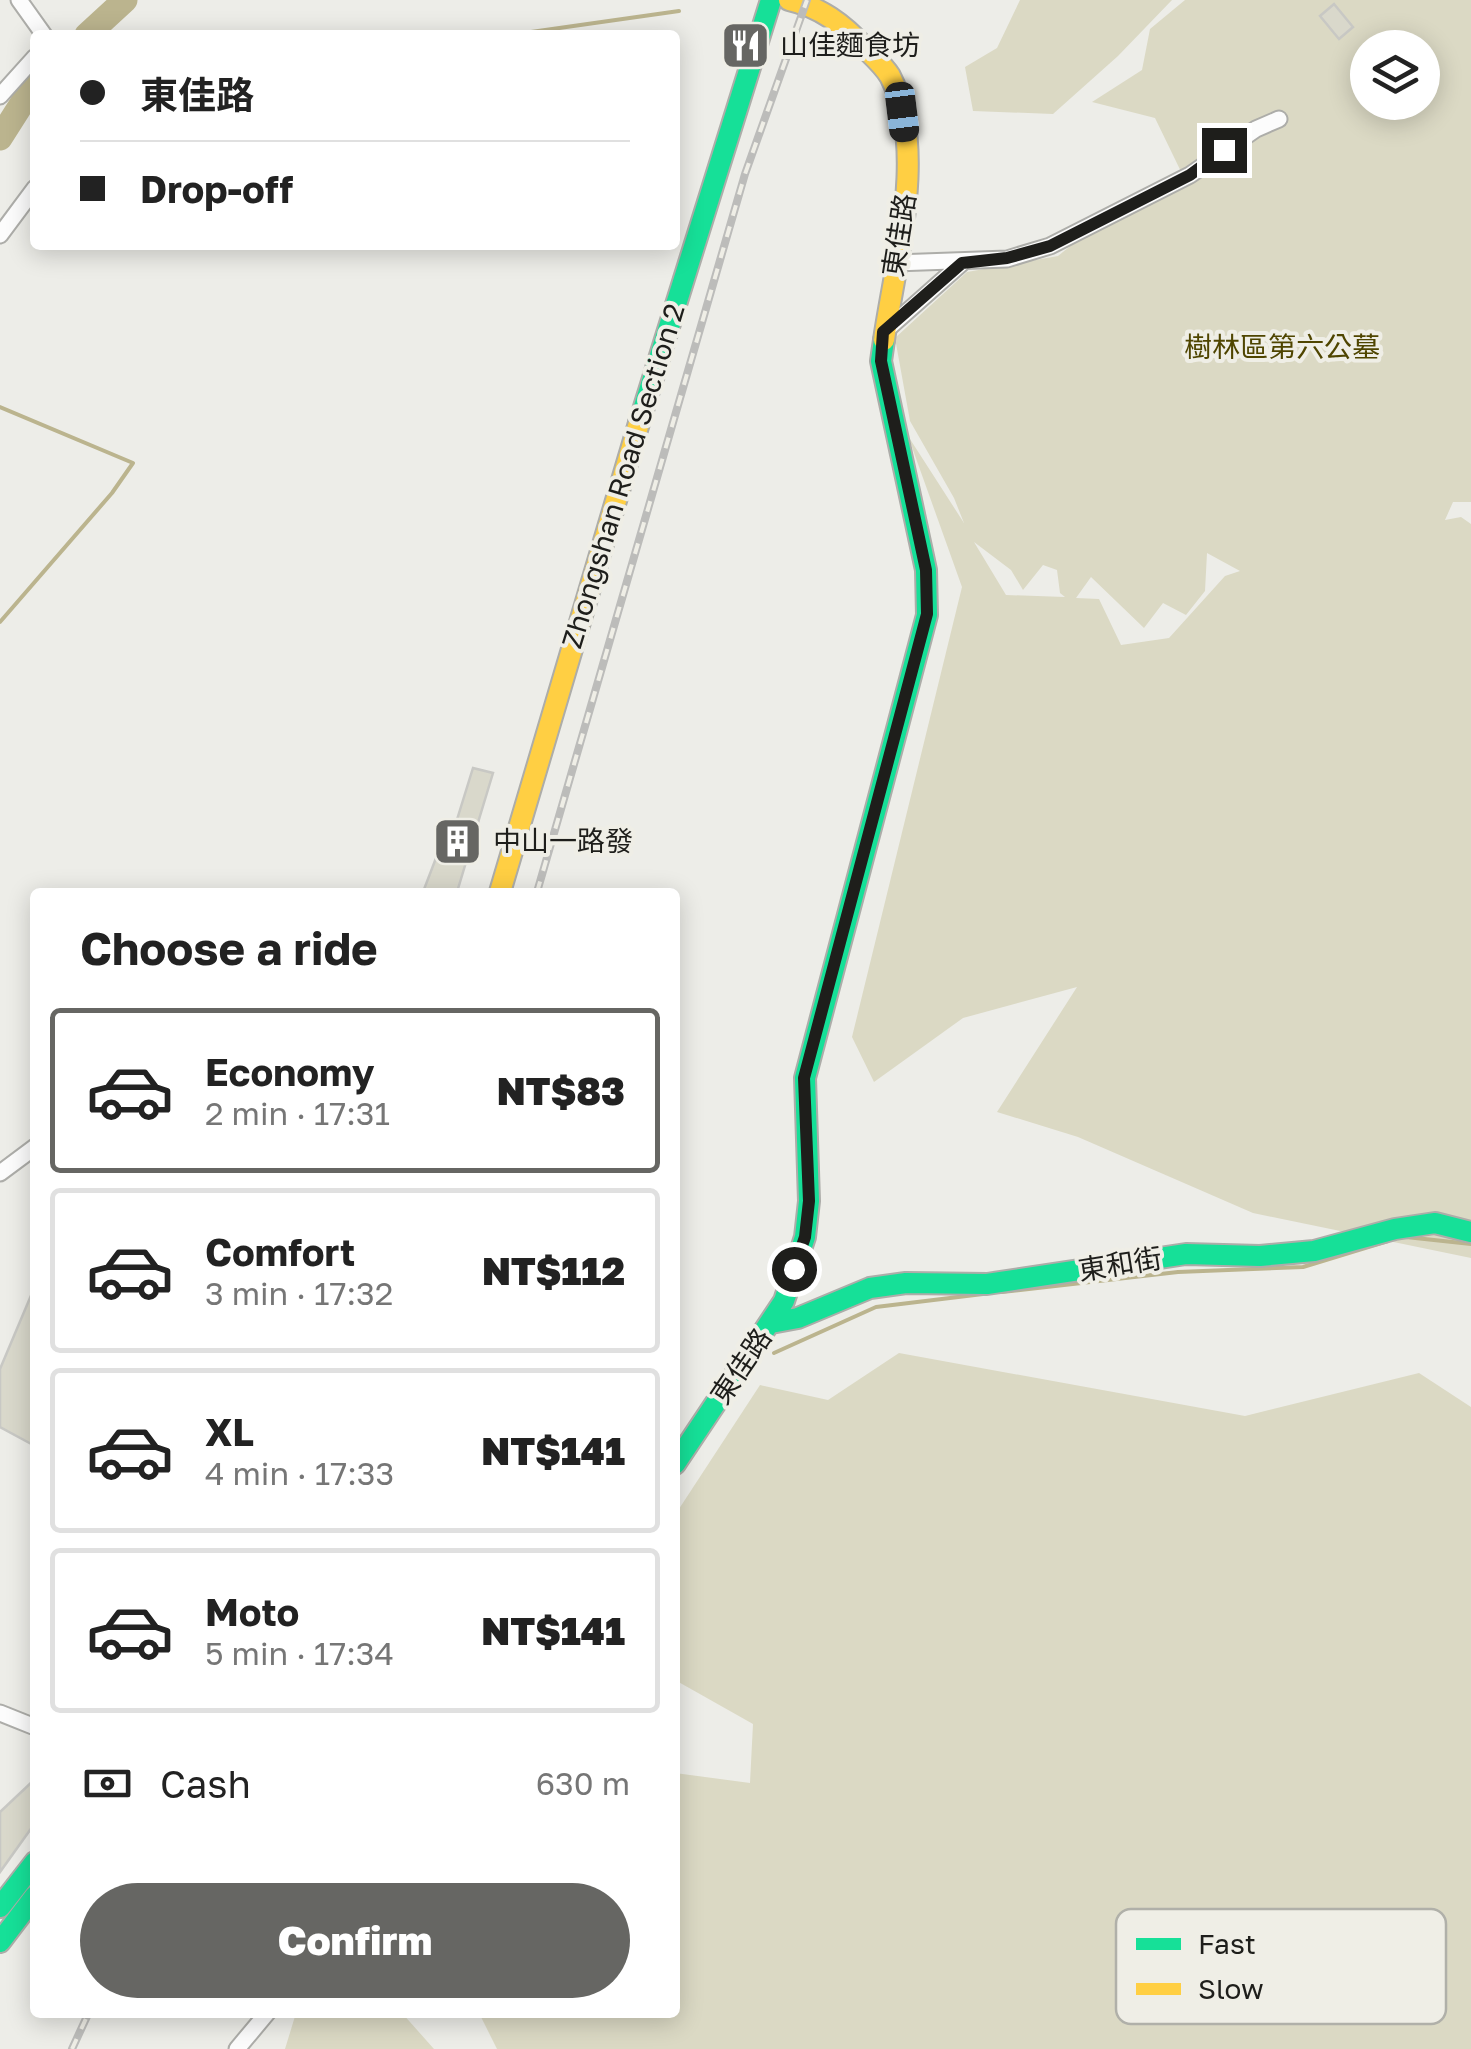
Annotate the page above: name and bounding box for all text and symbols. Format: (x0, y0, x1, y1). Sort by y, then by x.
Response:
restaurant icon: 山佳麵食坊 (719, 19, 771, 71)
place label: 山佳麵食坊 (780, 28, 920, 61)
map controls (1350, 30, 1440, 120)
button: layers (1350, 30, 1440, 120)
text: 東佳路 (140, 72, 254, 117)
car (883, 80, 921, 144)
route end (1202, 128, 1247, 173)
text: Drop-off (140, 166, 293, 211)
street label: 東佳路 (876, 191, 921, 279)
street label: Zhongshan Road Section 2 (554, 300, 691, 652)
park label: 樹林區第六公墓 (1184, 330, 1380, 363)
building icon: 中山一路發 (432, 815, 484, 867)
place label: 中山一路發 (493, 824, 633, 857)
text: Choose a ride (80, 921, 378, 975)
icon: car (85, 1046, 175, 1136)
text: Economy (205, 1049, 374, 1094)
text: NT$83 (497, 1068, 625, 1113)
text: 2 min · 17:31 (205, 1094, 390, 1132)
icon: car (85, 1226, 175, 1316)
text: Comfort (205, 1229, 355, 1274)
street label: 東和街 (1076, 1241, 1164, 1286)
route start (772, 1247, 817, 1292)
text: NT$112 (482, 1248, 625, 1293)
text: 3 min · 17:32 (205, 1274, 393, 1312)
street label: 東佳路 (703, 1322, 778, 1410)
icon: car (85, 1406, 175, 1496)
text: XL (205, 1409, 254, 1454)
text: NT$141 (481, 1428, 625, 1473)
text: 4 min · 17:33 (205, 1454, 394, 1492)
icon: car (85, 1586, 175, 1676)
text: Moto (205, 1589, 299, 1634)
text: NT$141 (481, 1608, 625, 1653)
text: 5 min · 17:34 (205, 1634, 394, 1672)
icon: cash (80, 1756, 135, 1811)
text: Cash (160, 1761, 251, 1806)
text: 630 m (536, 1764, 630, 1802)
button: Confirm (80, 1883, 630, 1998)
legend (1116, 1909, 1446, 2024)
text: Fast (1198, 1927, 1256, 1960)
text: Slow (1198, 1972, 1264, 2005)

